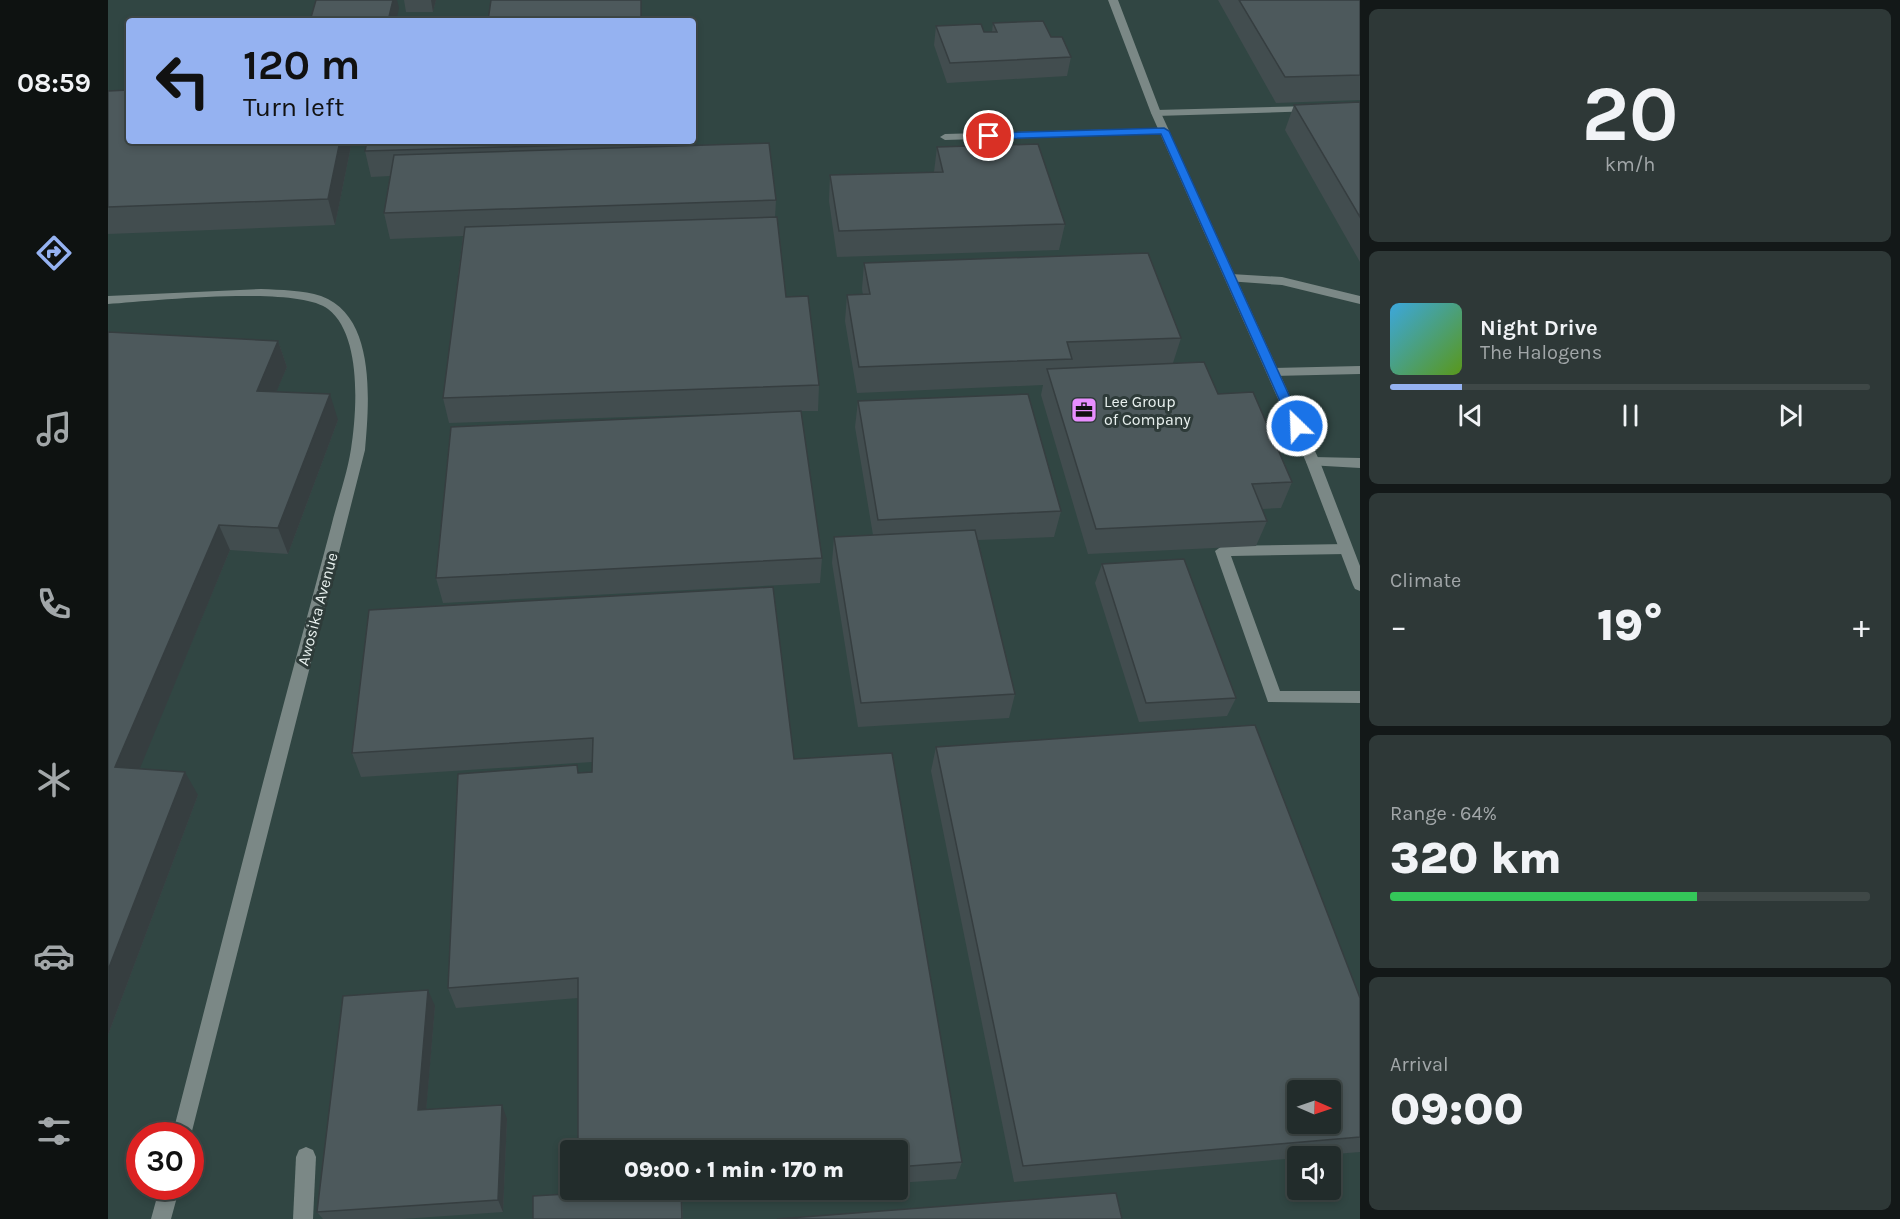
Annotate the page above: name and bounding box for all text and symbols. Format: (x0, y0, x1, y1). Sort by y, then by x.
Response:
text: 120 m (243, 40, 360, 90)
icon: left (144, 42, 222, 120)
text: 08:59 (17, 67, 91, 99)
text: 20 (1582, 68, 1678, 160)
text: Turn left (243, 91, 344, 123)
pin (963, 110, 1014, 161)
icon: arrive (972, 119, 1005, 152)
text: km/h (1605, 153, 1655, 176)
icon: directions (33, 232, 75, 274)
text: Night Drive (1480, 315, 1598, 341)
text: The Halogens (1480, 341, 1602, 364)
place label: Lee Group of Company (1104, 392, 1191, 429)
position arrow (1265, 394, 1329, 458)
office icon: Lee Group of Company (1069, 395, 1099, 425)
icon: previous (1454, 399, 1487, 432)
icon: pause (1614, 399, 1647, 432)
icon: next (1774, 399, 1807, 432)
icon: music (33, 408, 75, 450)
street label: Awosika Avenue (293, 550, 342, 668)
text: Climate (1390, 569, 1461, 592)
icon: phone (33, 583, 75, 625)
text: 19° (1597, 599, 1663, 651)
text: − (1390, 607, 1407, 645)
text: + (1853, 607, 1870, 645)
icon: climate (33, 759, 75, 801)
text: Range · 64% (1390, 802, 1497, 825)
text: 320 km (1390, 832, 1562, 884)
icon: car (33, 935, 75, 977)
text: Arrival (1390, 1053, 1449, 1076)
north arrow (1287, 1080, 1341, 1134)
map controls (1287, 1080, 1341, 1200)
text: 09:00 (1390, 1083, 1524, 1135)
icon: filters (33, 1110, 75, 1152)
speed limit sign: 30 (126, 1122, 204, 1200)
button: sound (1287, 1146, 1341, 1200)
text: 09:00 · 1 min · 170 m (624, 1157, 844, 1183)

